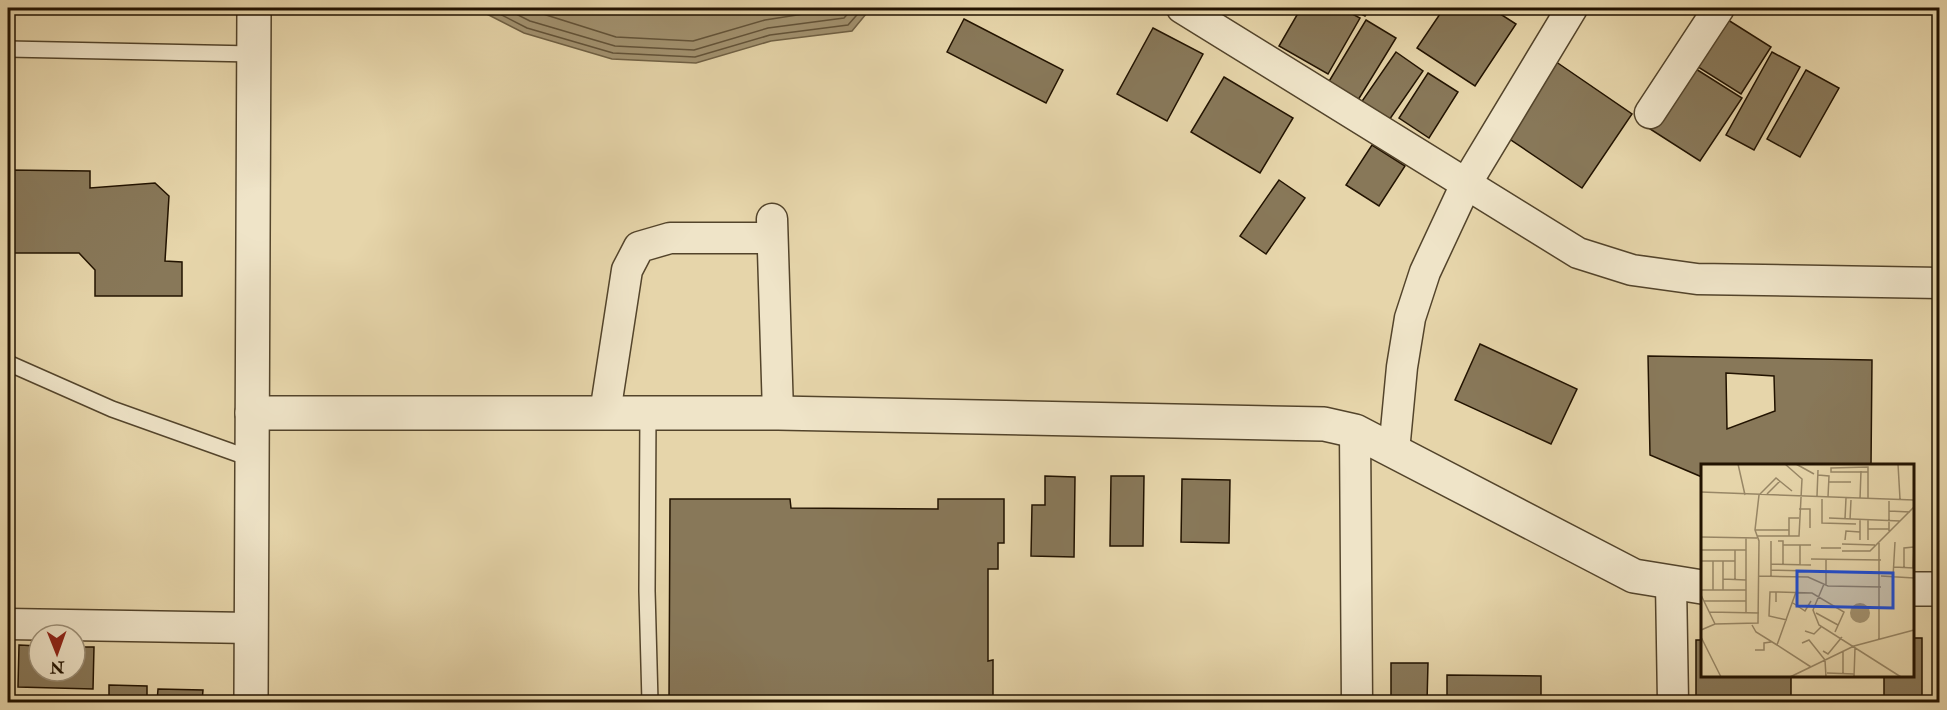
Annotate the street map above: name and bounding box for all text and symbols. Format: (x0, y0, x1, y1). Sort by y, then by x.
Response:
inset map (1701, 464, 1914, 677)
north arrow (27, 623, 87, 683)
text: N (49, 657, 66, 677)

